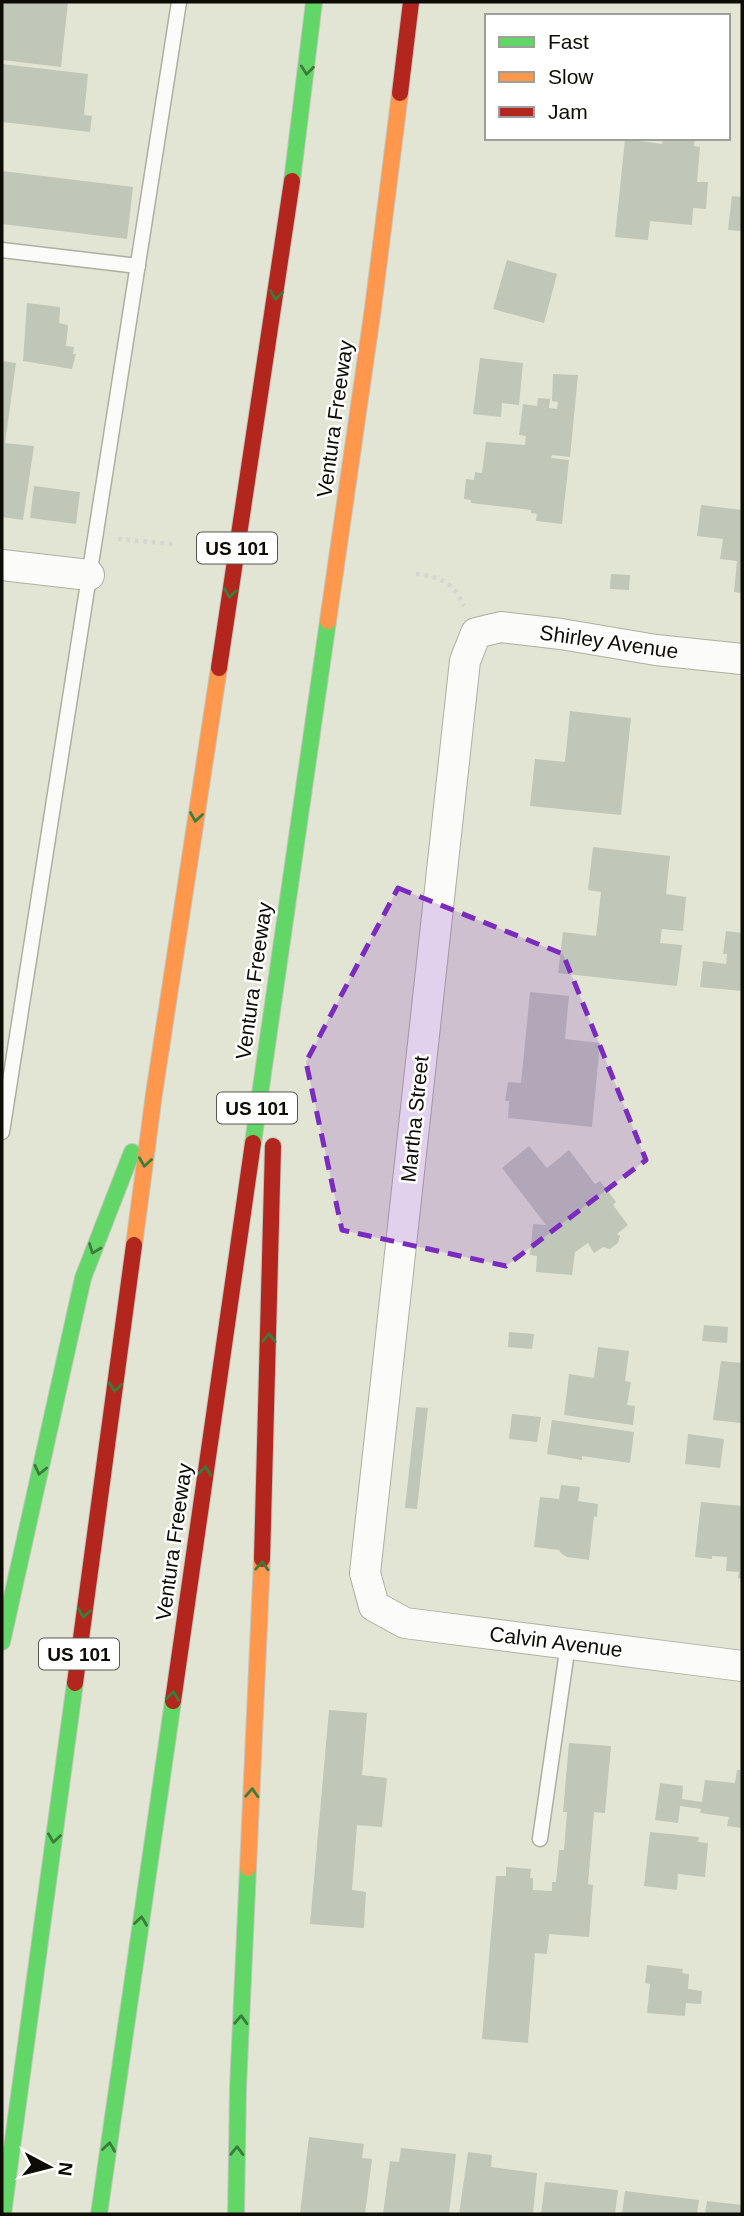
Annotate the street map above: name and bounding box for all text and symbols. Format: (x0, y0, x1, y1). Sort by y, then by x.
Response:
legend (485, 14, 730, 140)
text: Fast (548, 30, 589, 53)
one-way arrow (299, 64, 314, 75)
text: Slow (548, 65, 594, 88)
text: Jam (548, 100, 588, 123)
one-way arrow (268, 289, 283, 301)
street label: Ventura Freeway (312, 338, 357, 499)
road number: US 101 (197, 533, 277, 564)
one-way arrow (223, 587, 238, 598)
street label: Shirley Avenue (538, 620, 680, 663)
one-way arrow (189, 812, 204, 823)
street label: Ventura Freeway (231, 900, 276, 1061)
street label: Martha Street (396, 1054, 433, 1183)
road number: US 101 (217, 1092, 297, 1124)
one-way arrow (138, 1156, 153, 1168)
one-way arrow (88, 1243, 102, 1255)
one-way arrow (261, 1332, 276, 1343)
one-way arrow (107, 1382, 122, 1393)
street label: Ventura Freeway (151, 1461, 196, 1622)
one-way arrow (34, 1464, 48, 1476)
one-way arrow (198, 1465, 213, 1477)
one-way arrow (254, 1560, 269, 1571)
one-way arrow (77, 1607, 92, 1619)
street label: Calvin Avenue (488, 1622, 624, 1661)
road number: US 101 (39, 1638, 119, 1670)
one-way arrow (165, 1690, 180, 1702)
one-way arrow (244, 1787, 259, 1798)
one-way arrow (47, 1833, 62, 1844)
one-way arrow (133, 1916, 148, 1927)
one-way arrow (233, 2014, 248, 2025)
north arrow (14, 2132, 84, 2202)
one-way arrow (101, 2141, 116, 2153)
one-way arrow (229, 2146, 244, 2157)
text: N (54, 2161, 77, 2177)

